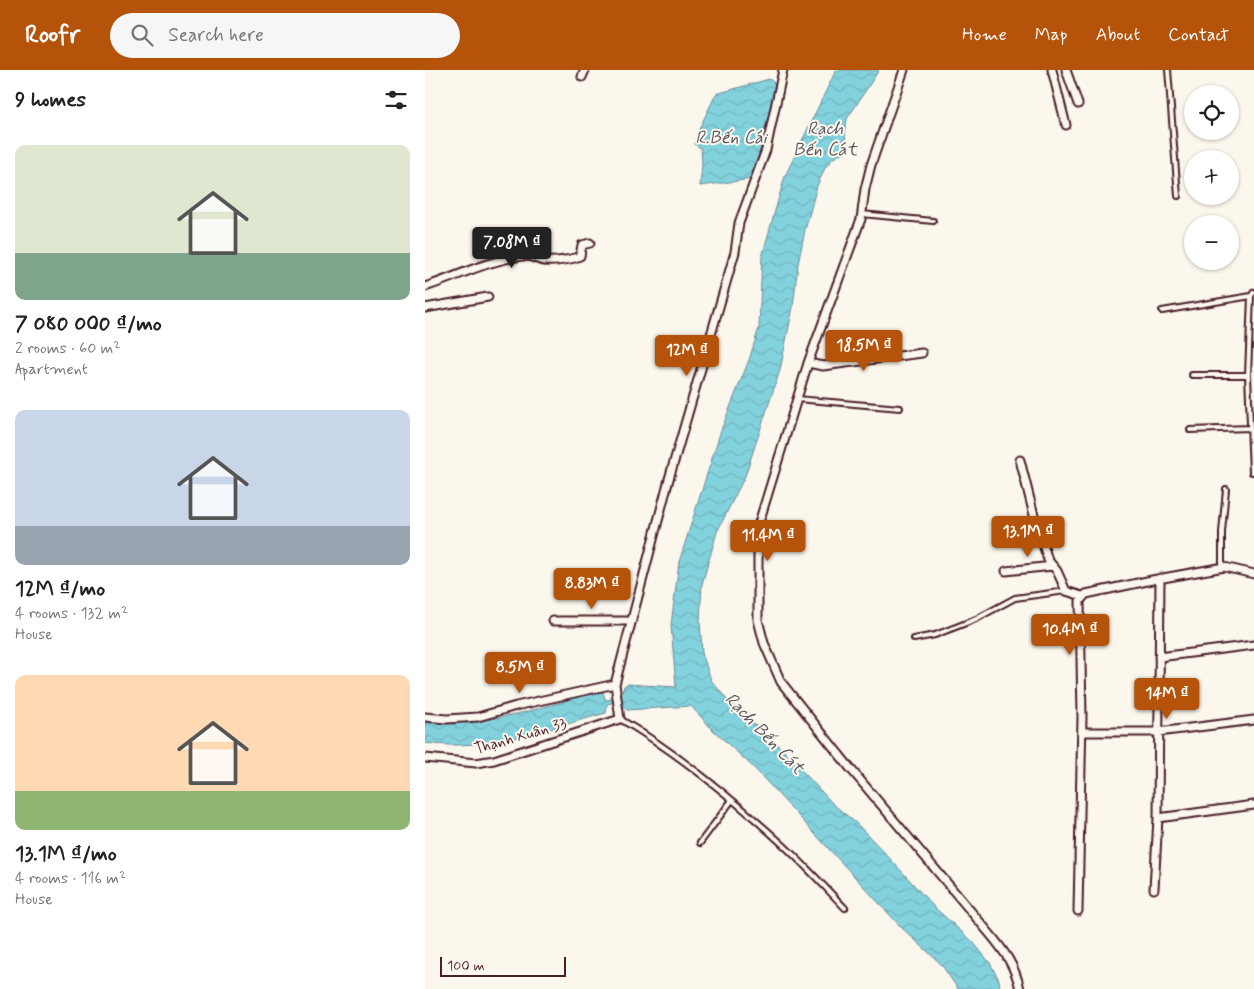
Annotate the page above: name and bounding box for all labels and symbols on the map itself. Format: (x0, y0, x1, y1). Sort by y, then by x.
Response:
water label: Rạch Bến Cát (793, 117, 858, 162)
water label: R.Bến Cái (695, 126, 769, 150)
pin: 7.08M ₫ (466, 226, 558, 269)
pin: 18.5M ₫ (818, 330, 910, 372)
pin: 12M ₫ (652, 334, 722, 377)
pin: 13.1M ₫ (982, 516, 1074, 558)
pin: 11.4M ₫ (722, 520, 814, 562)
pin: 8.83M ₫ (546, 568, 638, 610)
pin: 10.4M ₫ (1024, 614, 1116, 656)
pin: 8.5M ₫ (479, 652, 561, 694)
pin: 14M ₫ (1132, 678, 1202, 720)
water label: Rạch Bến Cát (719, 688, 810, 781)
street label: Thạnh Xuân 33 (472, 713, 569, 760)
scale bar (440, 954, 566, 977)

